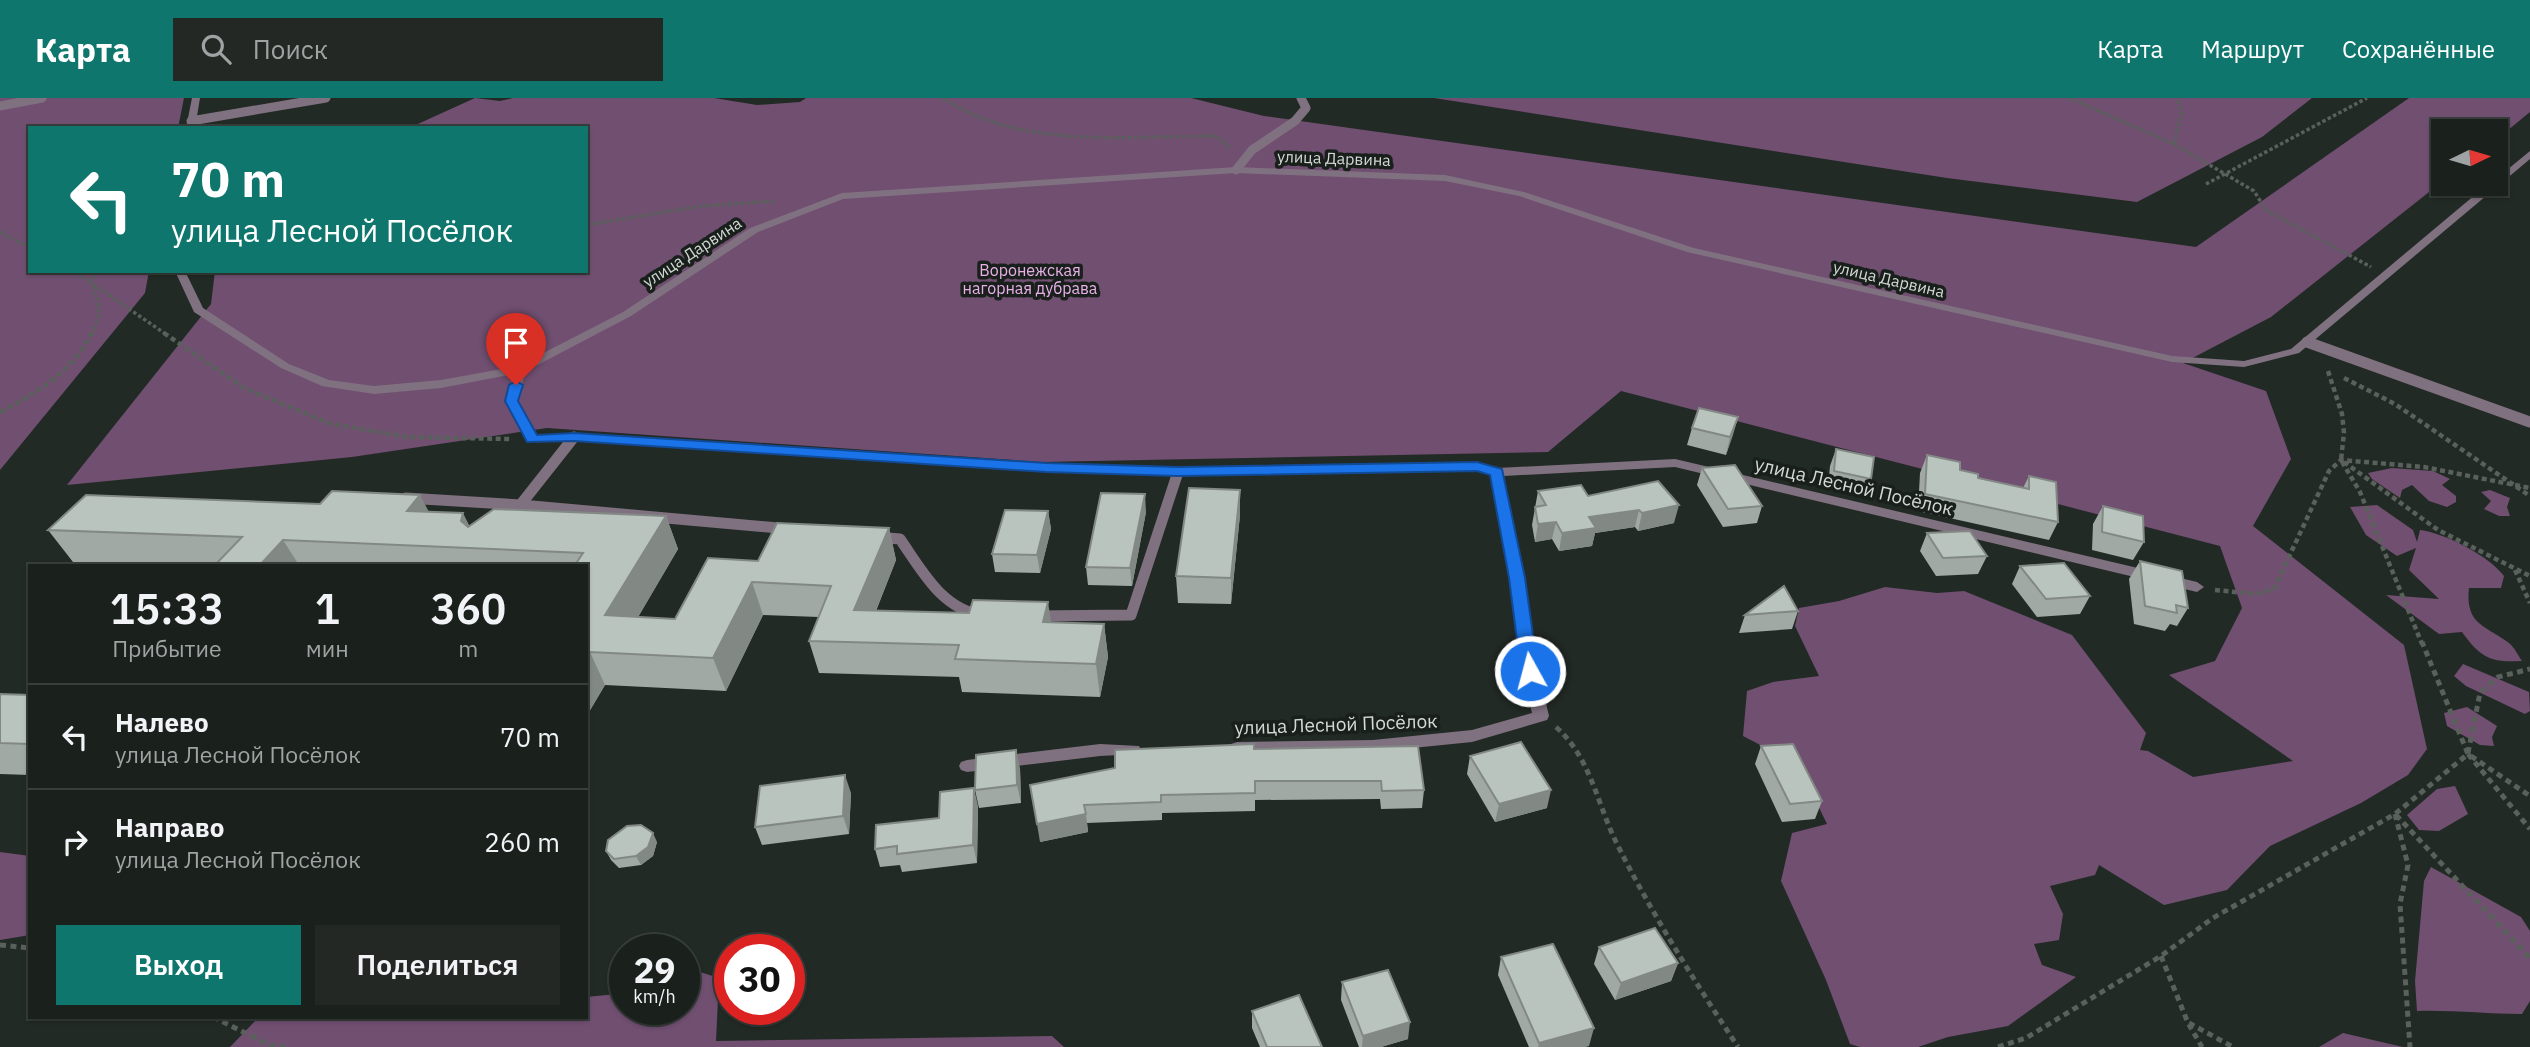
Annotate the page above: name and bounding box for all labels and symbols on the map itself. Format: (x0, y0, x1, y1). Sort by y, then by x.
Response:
north arrow (2431, 119, 2508, 196)
street label: улица Дарвина (1277, 146, 1392, 170)
street label: улица Дарвина (639, 212, 746, 291)
street label: улица Дарвина (1831, 256, 1947, 302)
park label: Воронежская нагорная дубрава (963, 260, 1098, 298)
pin (486, 313, 546, 385)
street label: улица Лесной Посёлок (1752, 451, 1956, 521)
position arrow (1493, 634, 1567, 708)
street label: улица Лесной Посёлок (1234, 708, 1438, 740)
speed limit sign: 30 (714, 934, 805, 1025)

